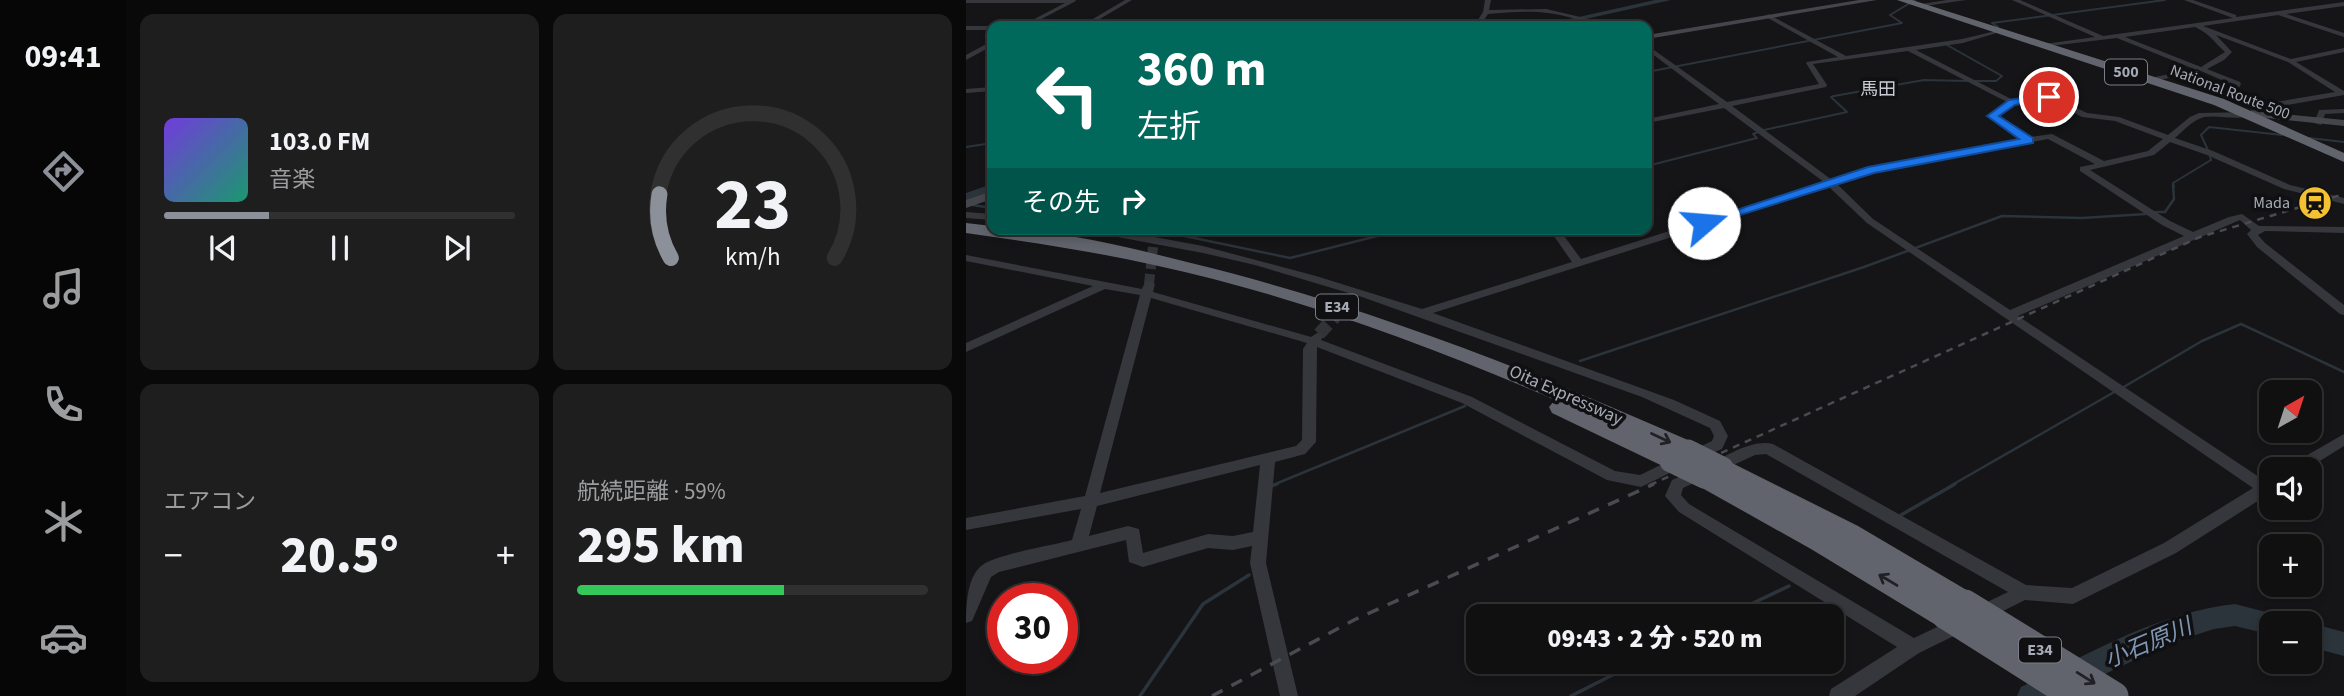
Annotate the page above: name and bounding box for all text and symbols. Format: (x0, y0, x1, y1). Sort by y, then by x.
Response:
text: 09:41 (24, 34, 102, 80)
text: 360 m (1137, 35, 1266, 105)
icon: left (1022, 49, 1113, 140)
street label: National Route 500 (2167, 59, 2293, 125)
road number: 500 (2105, 60, 2147, 85)
pin (2019, 67, 2079, 127)
district label: 馬田 (1860, 77, 1896, 102)
icon: arrive (2030, 78, 2068, 116)
text: 左折 (1137, 104, 1201, 150)
text: 103.0 FM (269, 123, 370, 160)
icon: directions (39, 147, 88, 196)
text: 23 (714, 154, 791, 258)
text: 音楽 (269, 163, 315, 196)
icon: right (1114, 182, 1152, 220)
text: その先 (1022, 184, 1100, 221)
station icon: Mada (2296, 184, 2334, 222)
position arrow (1667, 186, 1741, 260)
place label: Mada (2253, 192, 2290, 214)
icon: previous (204, 229, 242, 267)
icon: pause (321, 229, 359, 267)
icon: next (438, 229, 476, 267)
text: km/h (725, 239, 780, 275)
icon: music (39, 264, 88, 313)
road number: E34 (1316, 294, 1358, 320)
street label: Oita Expressway (1505, 359, 1627, 431)
icon: phone (39, 380, 88, 429)
north arrow (2259, 380, 2322, 443)
map controls (2259, 380, 2322, 674)
one-way arrow (1650, 432, 1671, 445)
button: sound (2259, 457, 2322, 520)
text: 航続距離 · 59% (577, 475, 726, 508)
text: エアコン (164, 485, 256, 518)
icon: climate (39, 497, 88, 546)
text: 295 km (577, 509, 745, 583)
text: 20.5° (280, 519, 399, 593)
text: − (164, 529, 183, 583)
text: + (496, 529, 515, 583)
button: + (2259, 534, 2322, 597)
one-way arrow (1878, 573, 1898, 587)
speed limit sign: 30 (987, 583, 1078, 674)
water label: 小石原川 (2099, 609, 2200, 676)
button: − (2259, 611, 2322, 674)
icon: car (39, 613, 88, 662)
text: 09:43 · 2 分 · 520 m (1548, 620, 1762, 657)
road number: E34 (2019, 638, 2061, 663)
one-way arrow (2075, 671, 2095, 685)

